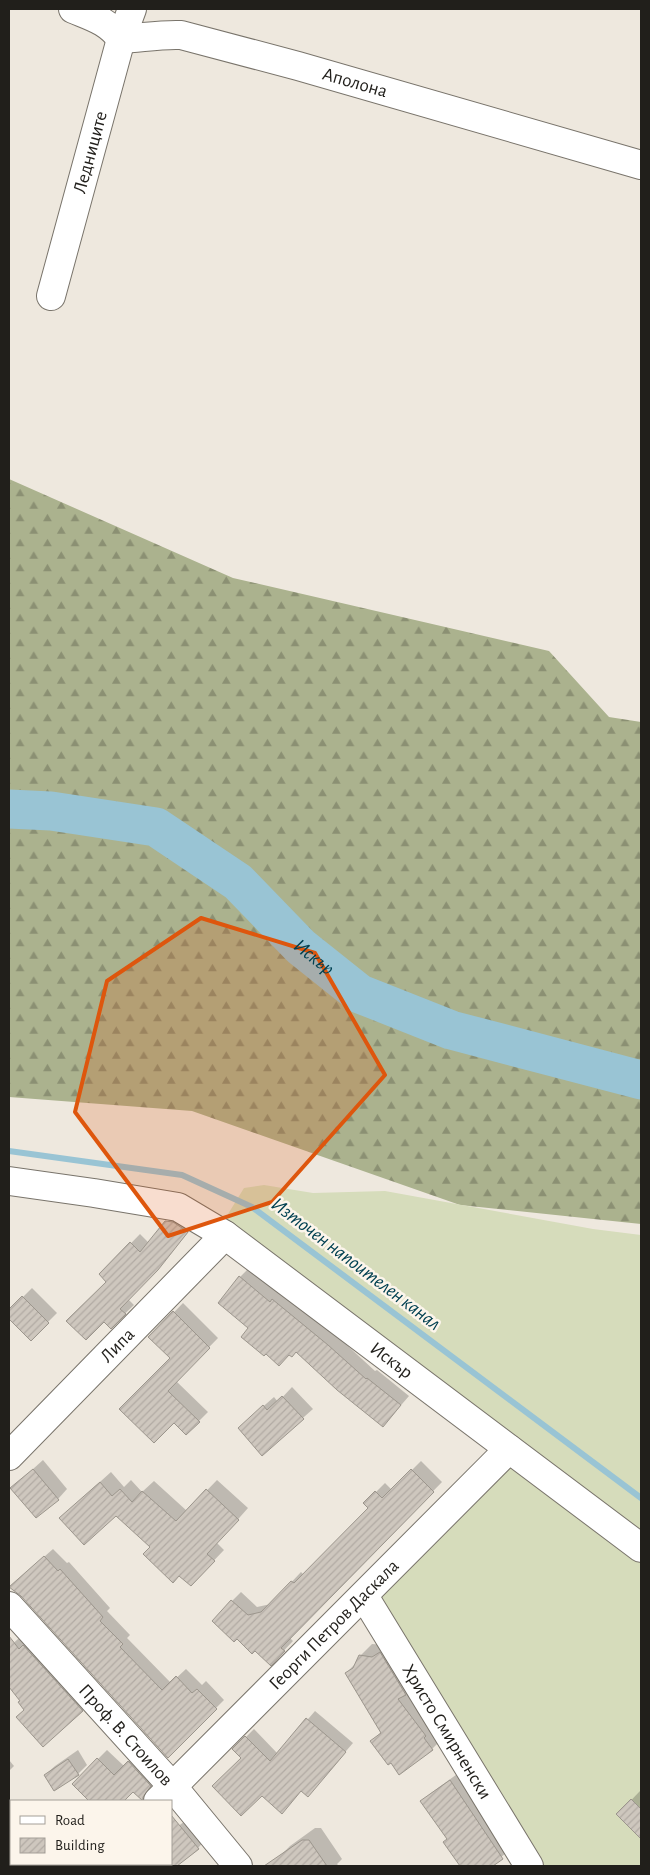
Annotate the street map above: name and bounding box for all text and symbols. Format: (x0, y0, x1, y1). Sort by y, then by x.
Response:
street label: Аполона (320, 64, 390, 101)
street label: Ледниците (70, 109, 110, 195)
water label: Искър (290, 935, 338, 979)
water label: Източен напоителен канал (267, 1194, 445, 1334)
street label: Липа (97, 1324, 138, 1366)
street label: Искър (367, 1338, 416, 1382)
street label: Георги Петров Даскала (265, 1556, 403, 1693)
street label: Христо Смирненски (399, 1661, 495, 1802)
street label: Проф. В. Стоилов (75, 1680, 177, 1790)
legend (10, 1800, 172, 1865)
text: Road (55, 1813, 85, 1828)
text: Building (55, 1838, 105, 1853)

